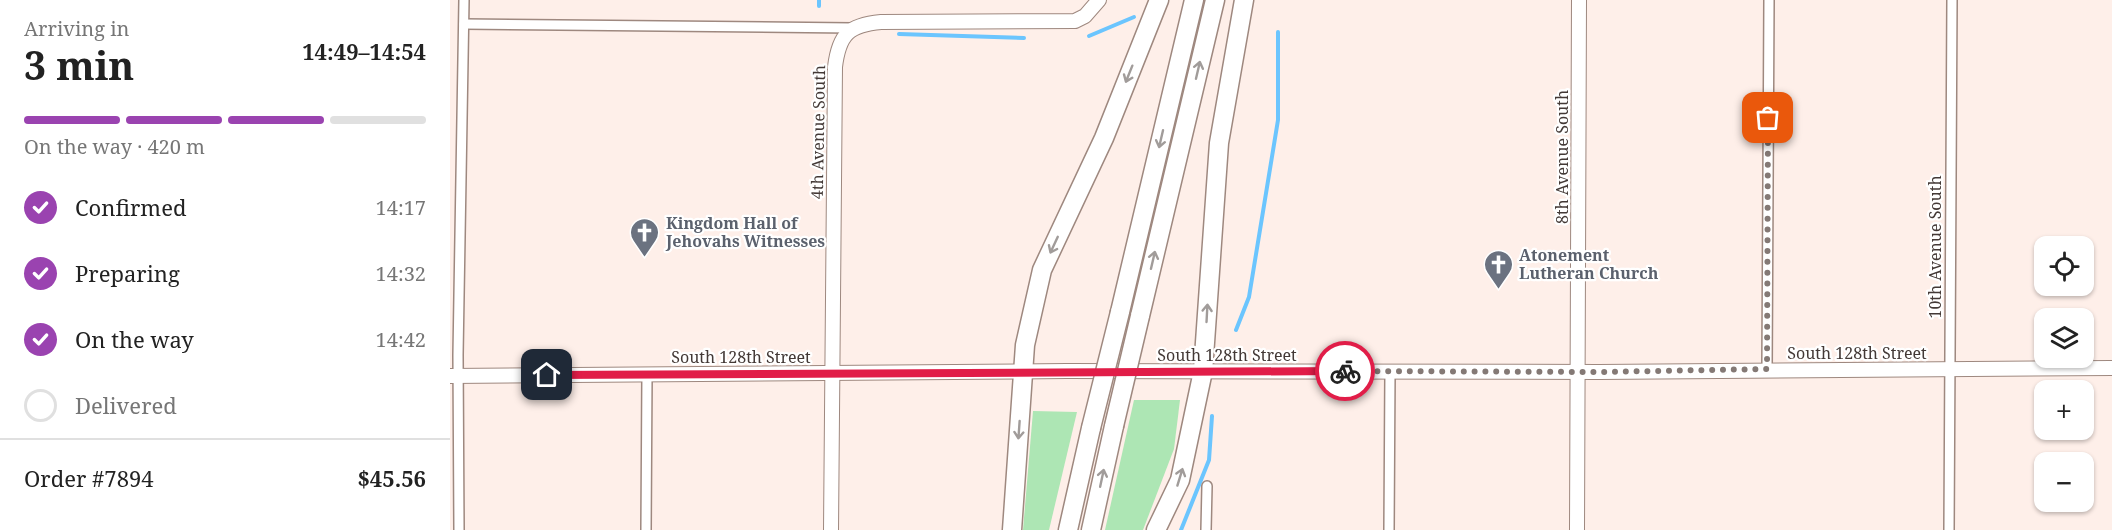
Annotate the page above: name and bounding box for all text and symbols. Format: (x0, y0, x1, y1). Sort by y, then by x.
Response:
text: Arriving in (24, 15, 129, 42)
text: 14:49–14:54 (302, 36, 426, 66)
text: 3 min (24, 38, 134, 91)
one-way arrow (1193, 61, 1205, 80)
one-way arrow (1123, 64, 1134, 83)
street label: 4th Avenue South (806, 65, 830, 199)
street label: 8th Avenue South (1551, 90, 1573, 224)
pin (1742, 92, 1793, 143)
icon: bag (1751, 101, 1784, 134)
one-way arrow (1155, 128, 1166, 148)
text: On the way · 420 m (24, 133, 205, 160)
street label: 10th Avenue South (1924, 175, 1946, 319)
icon: check (24, 191, 57, 224)
text: Confirmed (75, 192, 186, 222)
text: 14:17 (376, 194, 426, 221)
place label: Kingdom Hall of Jehovahs Witnesses (665, 212, 825, 252)
church icon: Kingdom Hall of Jehovahs Witnesses (629, 216, 661, 258)
one-way arrow (1047, 236, 1059, 254)
map controls (2034, 236, 2094, 512)
button: locate (2034, 236, 2094, 296)
place label: Atonement Lutheran Church (1519, 244, 1659, 284)
church icon: Atonement Lutheran Church (1482, 248, 1514, 290)
one-way arrow (1148, 250, 1160, 269)
icon: check (24, 257, 57, 290)
text: Preparing (75, 258, 180, 288)
text: 14:32 (376, 260, 426, 287)
one-way arrow (1201, 303, 1212, 323)
button: layers (2034, 308, 2094, 368)
icon: check (24, 323, 57, 356)
text: On the way (75, 324, 194, 354)
text: 14:42 (376, 326, 426, 353)
courier (1315, 341, 1375, 401)
street label: South 128th Street (1787, 342, 1927, 364)
street label: South 128th Street (1157, 344, 1297, 366)
street label: South 128th Street (671, 346, 811, 368)
pin (521, 349, 572, 400)
icon: bike (1329, 355, 1362, 388)
icon: home (530, 358, 563, 391)
button: + (2034, 380, 2094, 440)
text: Delivered (75, 390, 177, 420)
one-way arrow (1013, 419, 1024, 439)
button: − (2034, 452, 2094, 512)
text: Order #7894 (24, 463, 154, 493)
text: $45.56 (357, 463, 426, 493)
one-way arrow (1175, 468, 1186, 487)
one-way arrow (1097, 469, 1109, 488)

